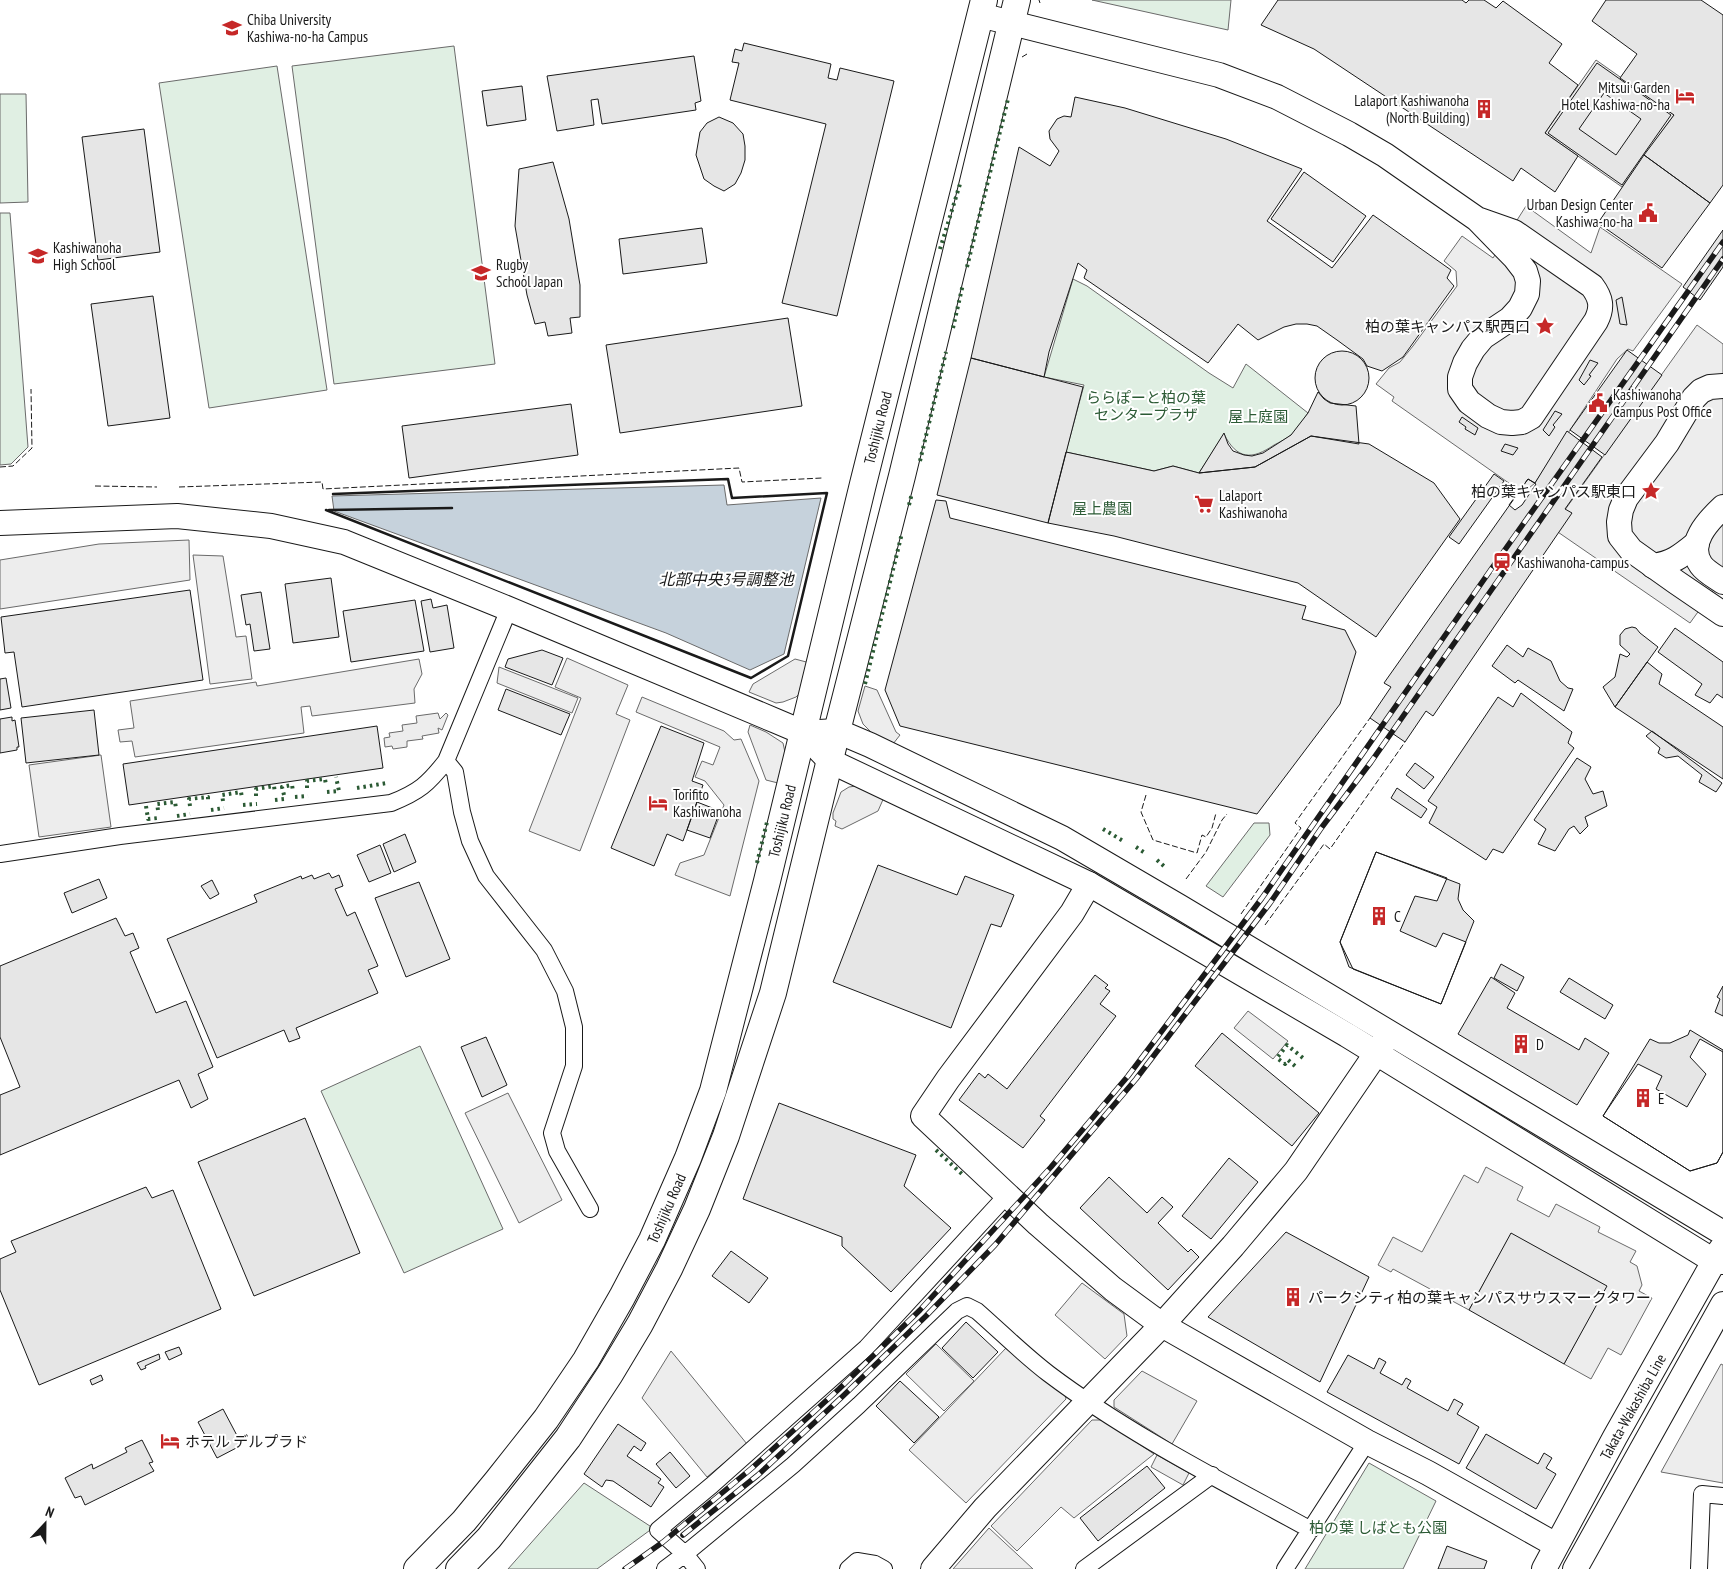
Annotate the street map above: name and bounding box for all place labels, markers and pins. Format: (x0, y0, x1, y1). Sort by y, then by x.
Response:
place label: Chiba University Kashiwa-no-ha Campus (247, 10, 368, 46)
school or university icon: Chiba University Kashiwa-no-ha Campus (221, 17, 243, 39)
place label: Mitsui Garden Hotel Kashiwa-no-ha (1561, 78, 1670, 114)
hotel icon: Mitsui Garden Hotel Kashiwa-no-ha (1674, 85, 1696, 107)
place label: Lalaport Kashiwanoha (North Building) (1354, 91, 1469, 127)
building icon: Lalaport Kashiwanoha (North Building) (1473, 98, 1495, 120)
place label: Urban Design Center Kashiwa-no-ha (1527, 195, 1634, 231)
public building icon: Urban Design Center Kashiwa-no-ha (1637, 202, 1659, 224)
place label: Kashiwanoha High School (53, 238, 122, 274)
school or university icon: Kashiwanoha High School (27, 245, 49, 267)
place label: Rugby School Japan (496, 255, 563, 291)
school or university icon: Rugby School Japan (470, 262, 492, 284)
place icon: 柏の葉キャンパス駅西口 (1534, 315, 1556, 337)
place label: 柏の葉キャンパス駅西口 (1365, 317, 1530, 336)
place label: Kashiwanoha Campus Post Office (1613, 385, 1712, 421)
public building icon: Kashiwanoha Campus Post Office (1587, 392, 1609, 414)
place icon: 柏の葉キャンパス駅東口 (1640, 480, 1662, 502)
place label: 柏の葉キャンパス駅東口 (1471, 482, 1636, 501)
place label: Lalaport Kashiwanoha (1219, 486, 1288, 522)
supermarket icon: Lalaport Kashiwanoha (1193, 493, 1215, 515)
station icon: Kashiwanoha-campus (1491, 551, 1513, 573)
place label: Kashiwanoha-campus (1517, 553, 1629, 572)
place label: Torifito Kashiwanoha (673, 785, 742, 821)
hotel icon: Torifito Kashiwanoha (647, 792, 669, 814)
building icon: C (1368, 905, 1390, 927)
place label: C (1394, 907, 1401, 926)
building icon: D (1510, 1033, 1532, 1055)
place label: D (1536, 1035, 1544, 1054)
building icon: E (1632, 1087, 1654, 1109)
place label: E (1658, 1089, 1664, 1108)
building icon: パークシティ柏の葉キャンパスサウスマークタワー (1282, 1286, 1304, 1308)
place label: パークシティ柏の葉キャンパスサウスマークタワー (1308, 1288, 1651, 1307)
hotel icon: ホテル デルプラド (159, 1430, 181, 1452)
place label: ホテル デルプラド (185, 1432, 308, 1451)

